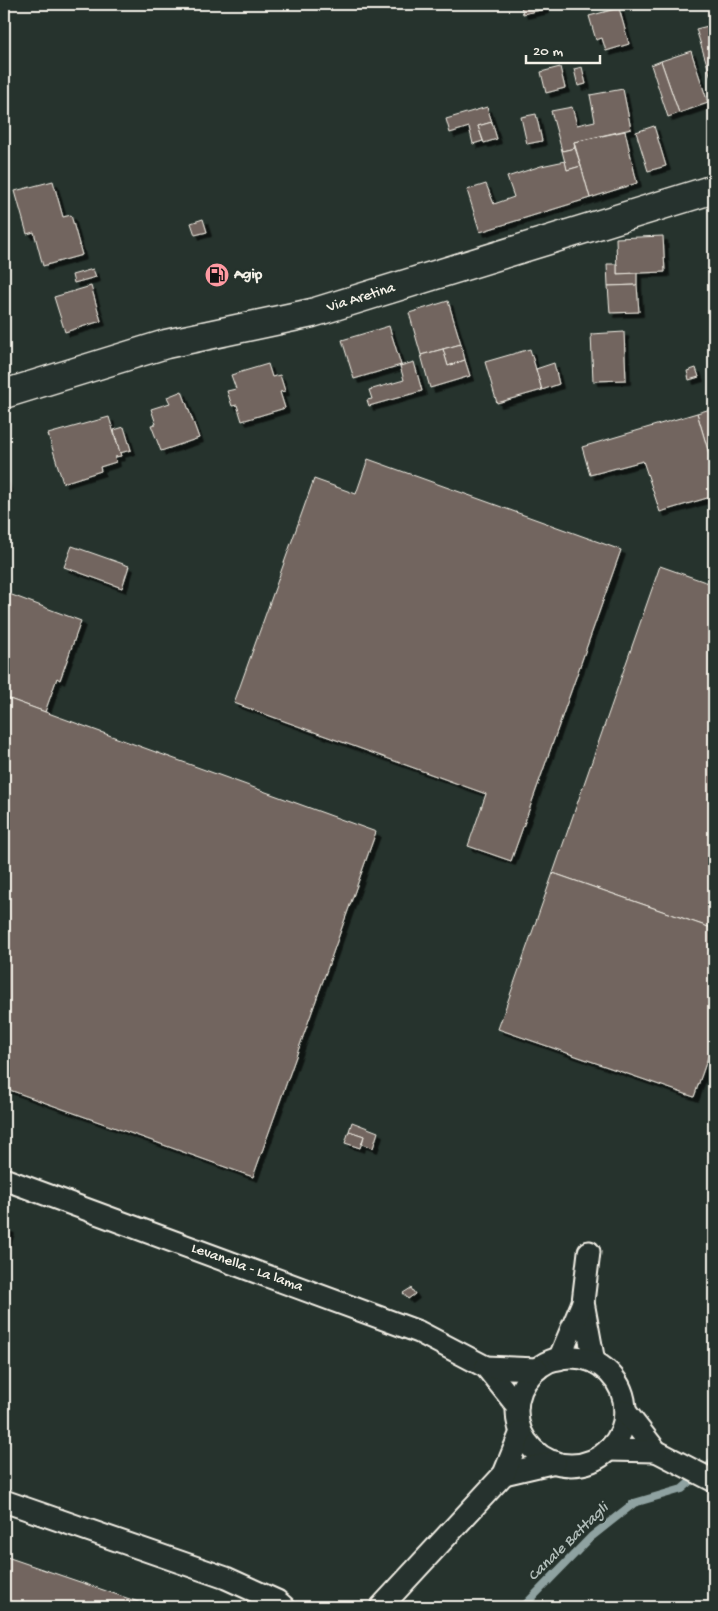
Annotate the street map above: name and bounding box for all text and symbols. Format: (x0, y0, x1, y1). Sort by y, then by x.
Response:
scale bar (526, 32, 599, 64)
text: 20 m (533, 43, 563, 61)
fuel station icon: Agip (204, 262, 230, 288)
place label: Agip (233, 266, 263, 284)
street label: Via Aretina (324, 279, 398, 317)
street label: Levanella - La lama (189, 1239, 306, 1297)
water label: Canale Battagli (525, 1499, 614, 1586)

